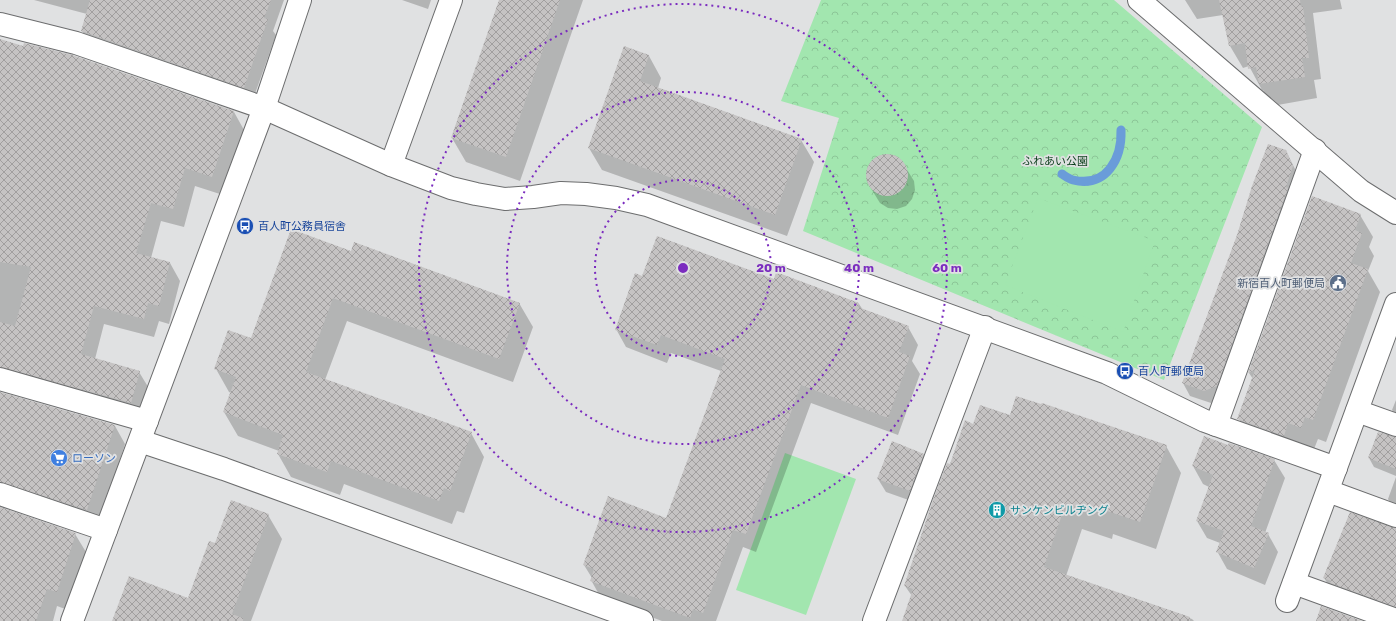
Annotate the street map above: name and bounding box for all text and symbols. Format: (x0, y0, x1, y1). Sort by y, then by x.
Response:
park label: ふれあい公園 (1022, 155, 1088, 168)
bus stop icon: 百人町公務員宿舎 (235, 216, 255, 236)
place label: 百人町公務員宿舎 (258, 220, 346, 233)
centre of rings (676, 261, 690, 275)
text: 20 m (756, 261, 786, 275)
text: 40 m (844, 261, 874, 275)
text: 60 m (932, 261, 962, 275)
public building icon: 新宿百人町郵便局 (1328, 273, 1348, 293)
place label: 新宿百人町郵便局 (1237, 277, 1325, 290)
bus stop icon: 百人町郵便局 (1115, 361, 1135, 381)
place label: 百人町郵便局 (1138, 365, 1204, 378)
supermarket icon: ローソン (49, 448, 69, 468)
place label: ローソン (72, 452, 116, 465)
building icon: サンケンビルヂング (987, 500, 1007, 520)
place label: サンケンビルヂング (1010, 504, 1109, 517)

